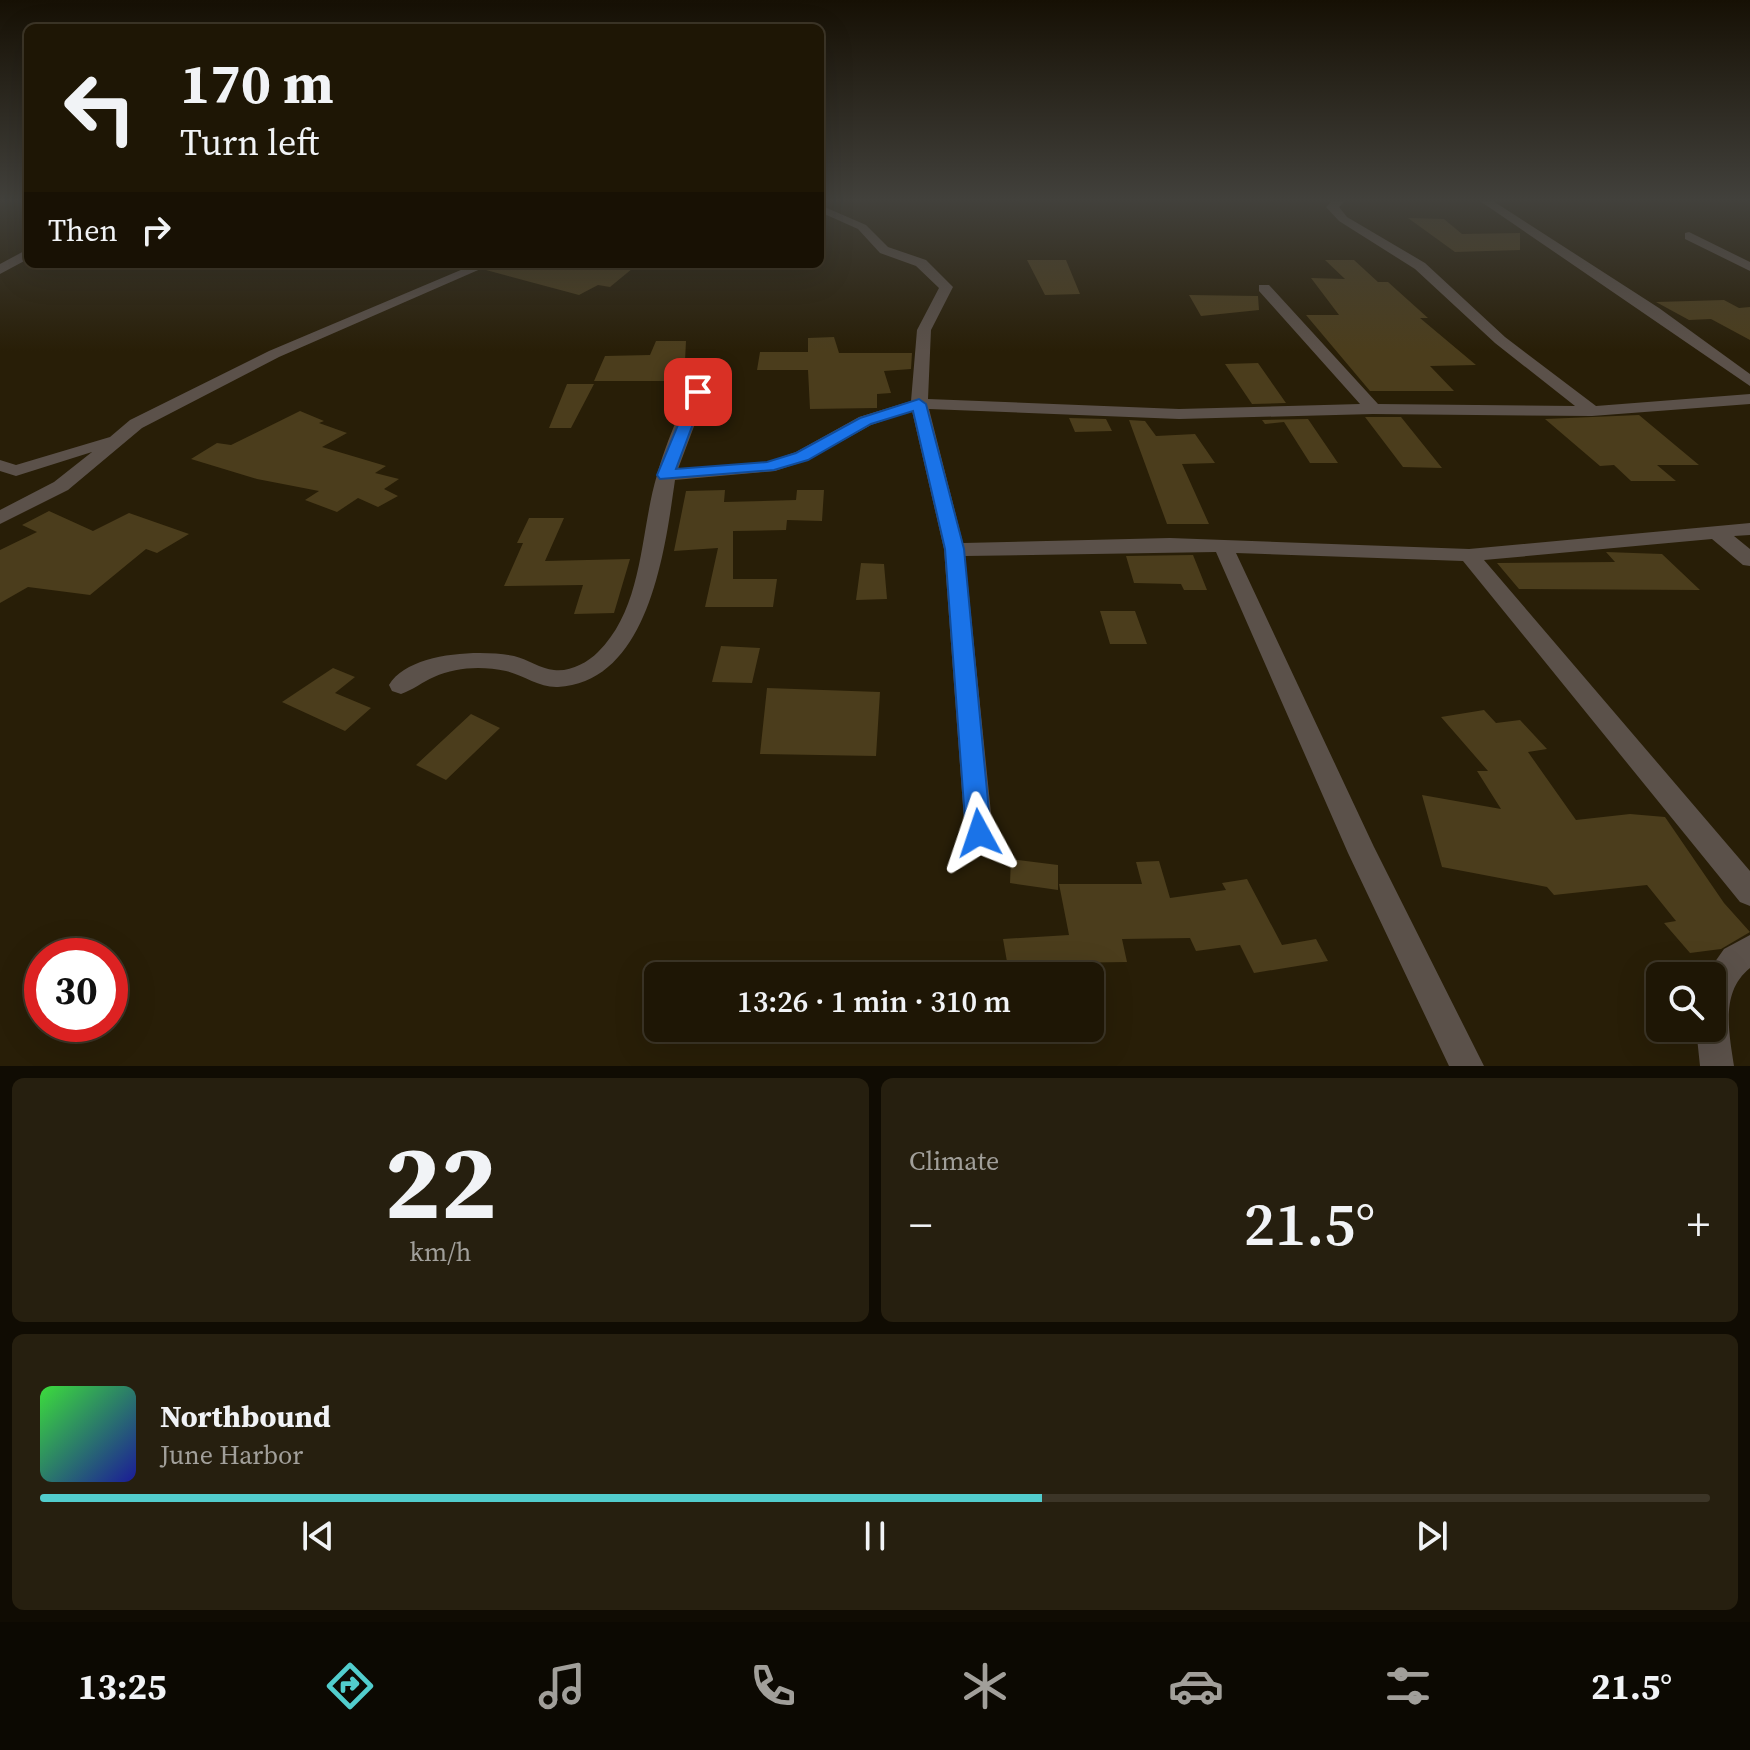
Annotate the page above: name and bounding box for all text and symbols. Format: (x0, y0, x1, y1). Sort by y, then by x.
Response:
text: 170 m (180, 45, 334, 122)
icon: left (48, 56, 152, 160)
text: Turn left (180, 118, 319, 167)
icon: right (134, 208, 178, 252)
text: Then (48, 210, 118, 251)
pin (664, 358, 732, 426)
icon: arrive (676, 370, 720, 414)
position arrow (937, 791, 1021, 875)
speed limit sign: 30 (24, 938, 128, 1042)
map controls (1646, 962, 1726, 1042)
button: search (1646, 962, 1726, 1042)
text: 13:26 · 1 min · 310 m (737, 981, 1011, 1022)
text: 22 (384, 1110, 497, 1253)
text: Climate (909, 1143, 999, 1179)
text: 21.5° (1244, 1183, 1375, 1265)
text: − (909, 1194, 932, 1255)
text: + (1687, 1194, 1710, 1255)
text: km/h (410, 1234, 471, 1270)
text: Northbound (160, 1396, 331, 1437)
text: June Harbor (160, 1437, 303, 1473)
icon: previous (296, 1514, 340, 1558)
icon: pause (853, 1514, 897, 1558)
icon: next (1410, 1514, 1454, 1558)
icon: directions (322, 1658, 378, 1714)
icon: music (534, 1658, 590, 1714)
icon: phone (745, 1658, 801, 1714)
icon: climate (957, 1658, 1013, 1714)
icon: car (1168, 1658, 1224, 1714)
icon: filters (1380, 1658, 1436, 1714)
text: 13:25 (78, 1662, 167, 1711)
text: 21.5° (1591, 1662, 1672, 1711)

